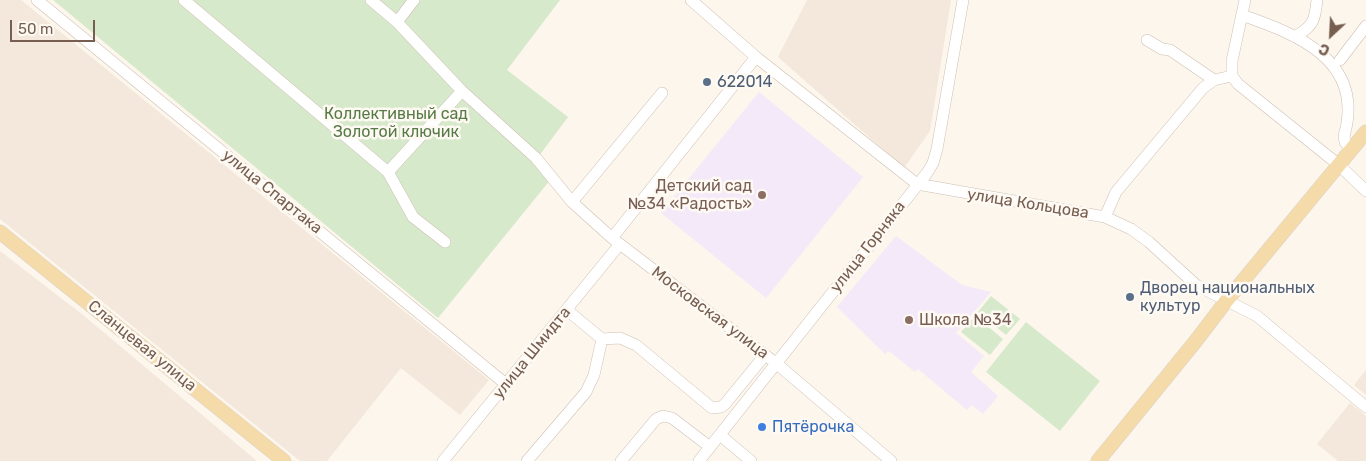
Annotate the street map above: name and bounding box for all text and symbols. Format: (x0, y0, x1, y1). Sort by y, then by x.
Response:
scale bar (12, 10, 98, 42)
north arrow (1306, 10, 1356, 60)
text: 50 m (18, 20, 53, 38)
text: С (1316, 39, 1333, 59)
place label: 622014 (717, 72, 772, 92)
marker: 622014 (701, 76, 713, 88)
park label: Коллективный сад Золотой ключик (324, 104, 468, 142)
street label: улица Спартака (218, 146, 326, 238)
place label: Детский сад №34 «Радость» (628, 176, 752, 214)
street label: улица Кольцова (966, 185, 1090, 223)
marker: Детский сад №34 «Радость» (756, 189, 768, 201)
street label: улица Горняка (826, 197, 910, 297)
street label: Московская улица (648, 263, 772, 363)
place label: Дворец национальных культур (1140, 278, 1315, 316)
marker: Дворец национальных культур (1124, 291, 1136, 303)
street label: Сланцевая улица (84, 296, 200, 396)
street label: улица Шмидта (489, 303, 575, 403)
place label: Школа №34 (919, 310, 1012, 330)
marker: Школа №34 (903, 314, 915, 326)
place label: Пятёрочка (772, 417, 854, 437)
marker: Пятёрочка (756, 421, 768, 433)

